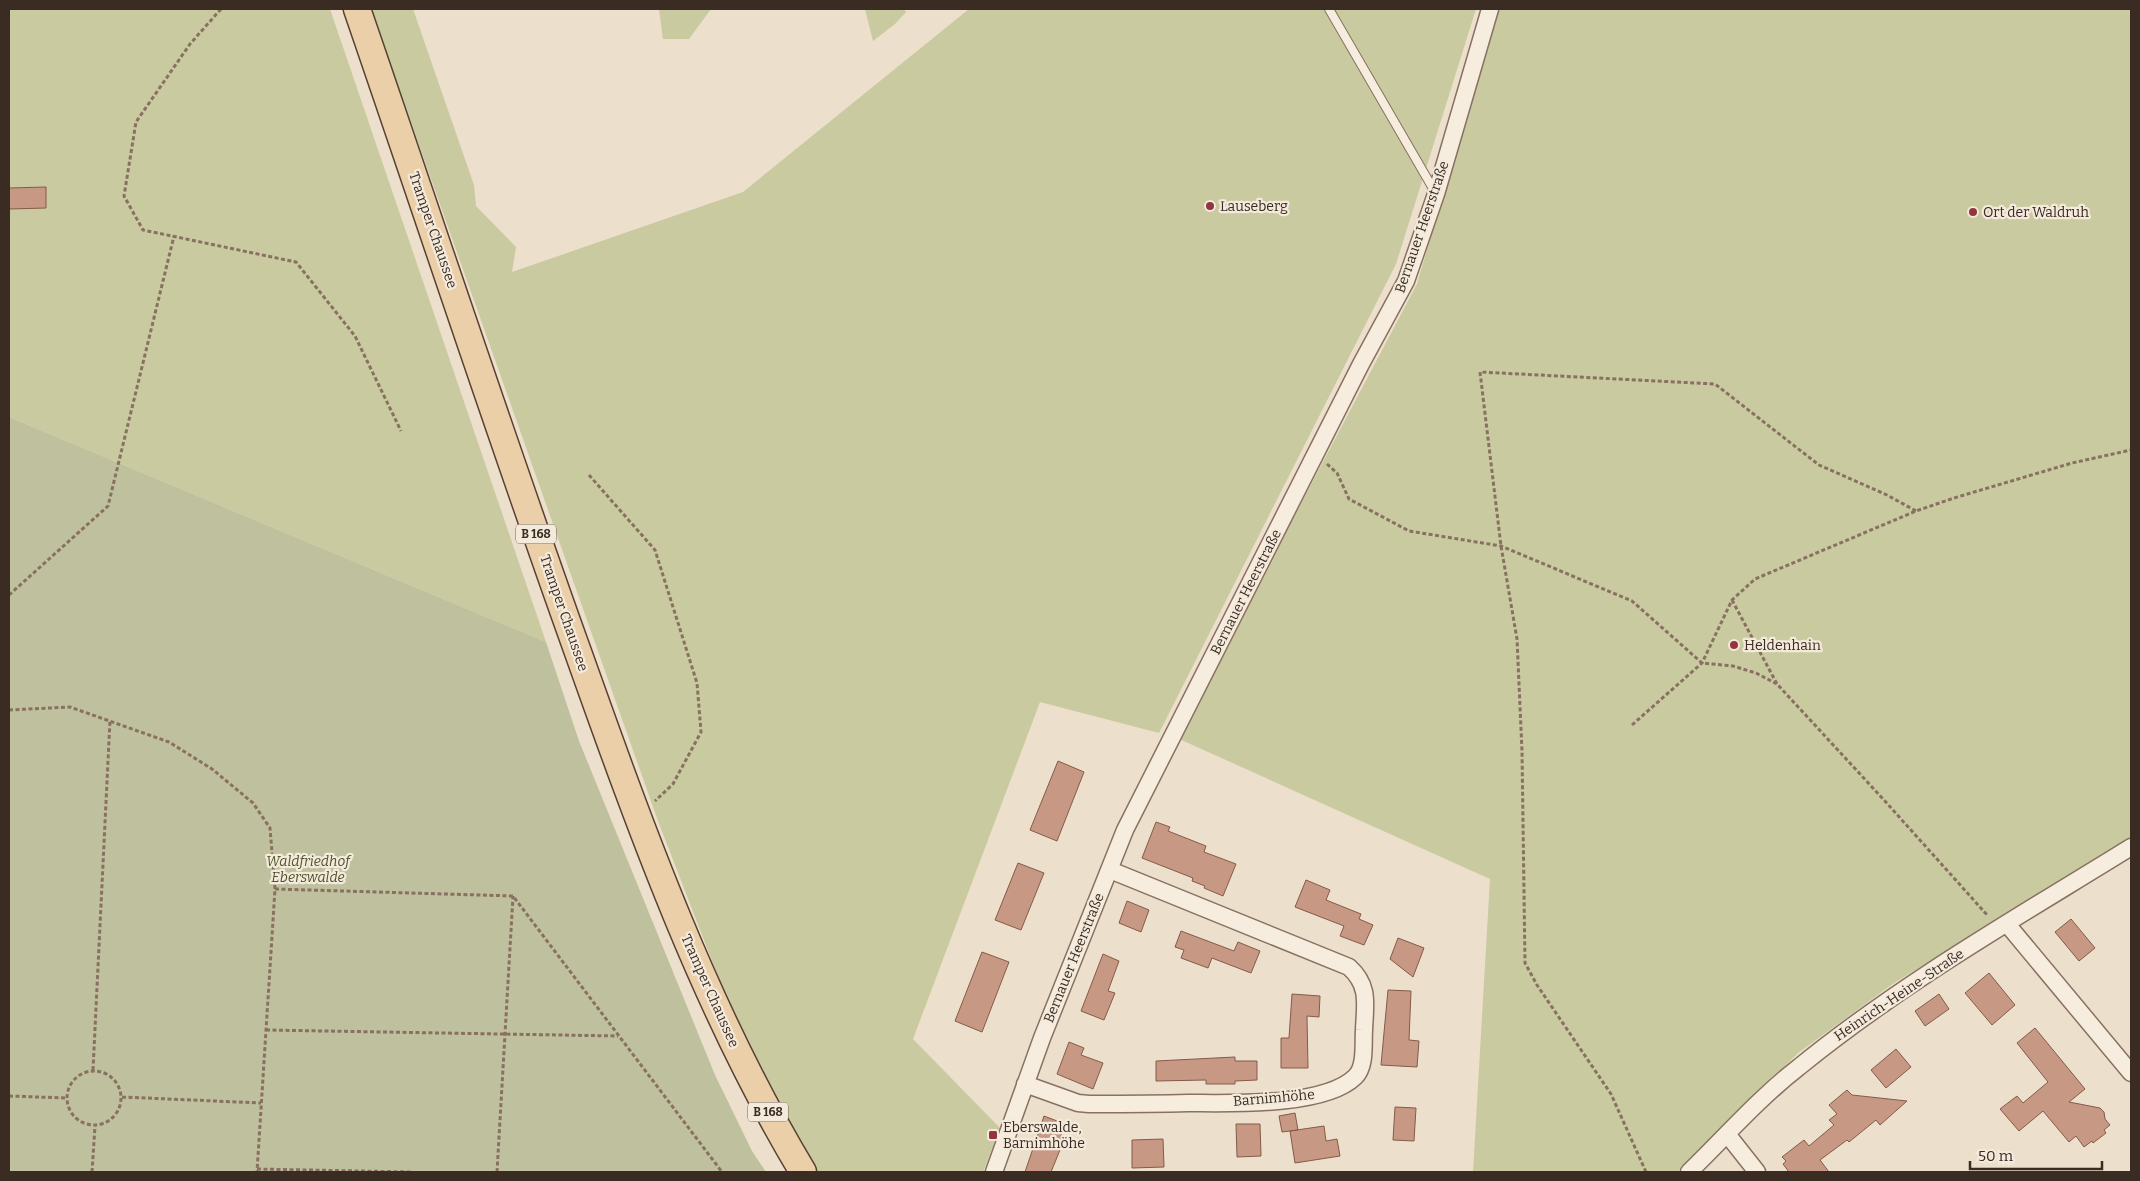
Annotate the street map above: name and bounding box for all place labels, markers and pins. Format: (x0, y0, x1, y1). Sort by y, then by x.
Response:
place label: Lauseberg (1220, 198, 1288, 215)
marker: Lauseberg (1204, 200, 1216, 212)
place label: Ort der Waldruh (1983, 204, 2089, 221)
marker: Ort der Waldruh (1967, 206, 1979, 218)
place label: Heldenhain (1744, 637, 1821, 654)
marker: Heldenhain (1728, 639, 1740, 651)
place label: Eberswalde, Barnimhöhe (1003, 1119, 1085, 1152)
marker: Eberswalde, Barnimhöhe (987, 1129, 999, 1141)

